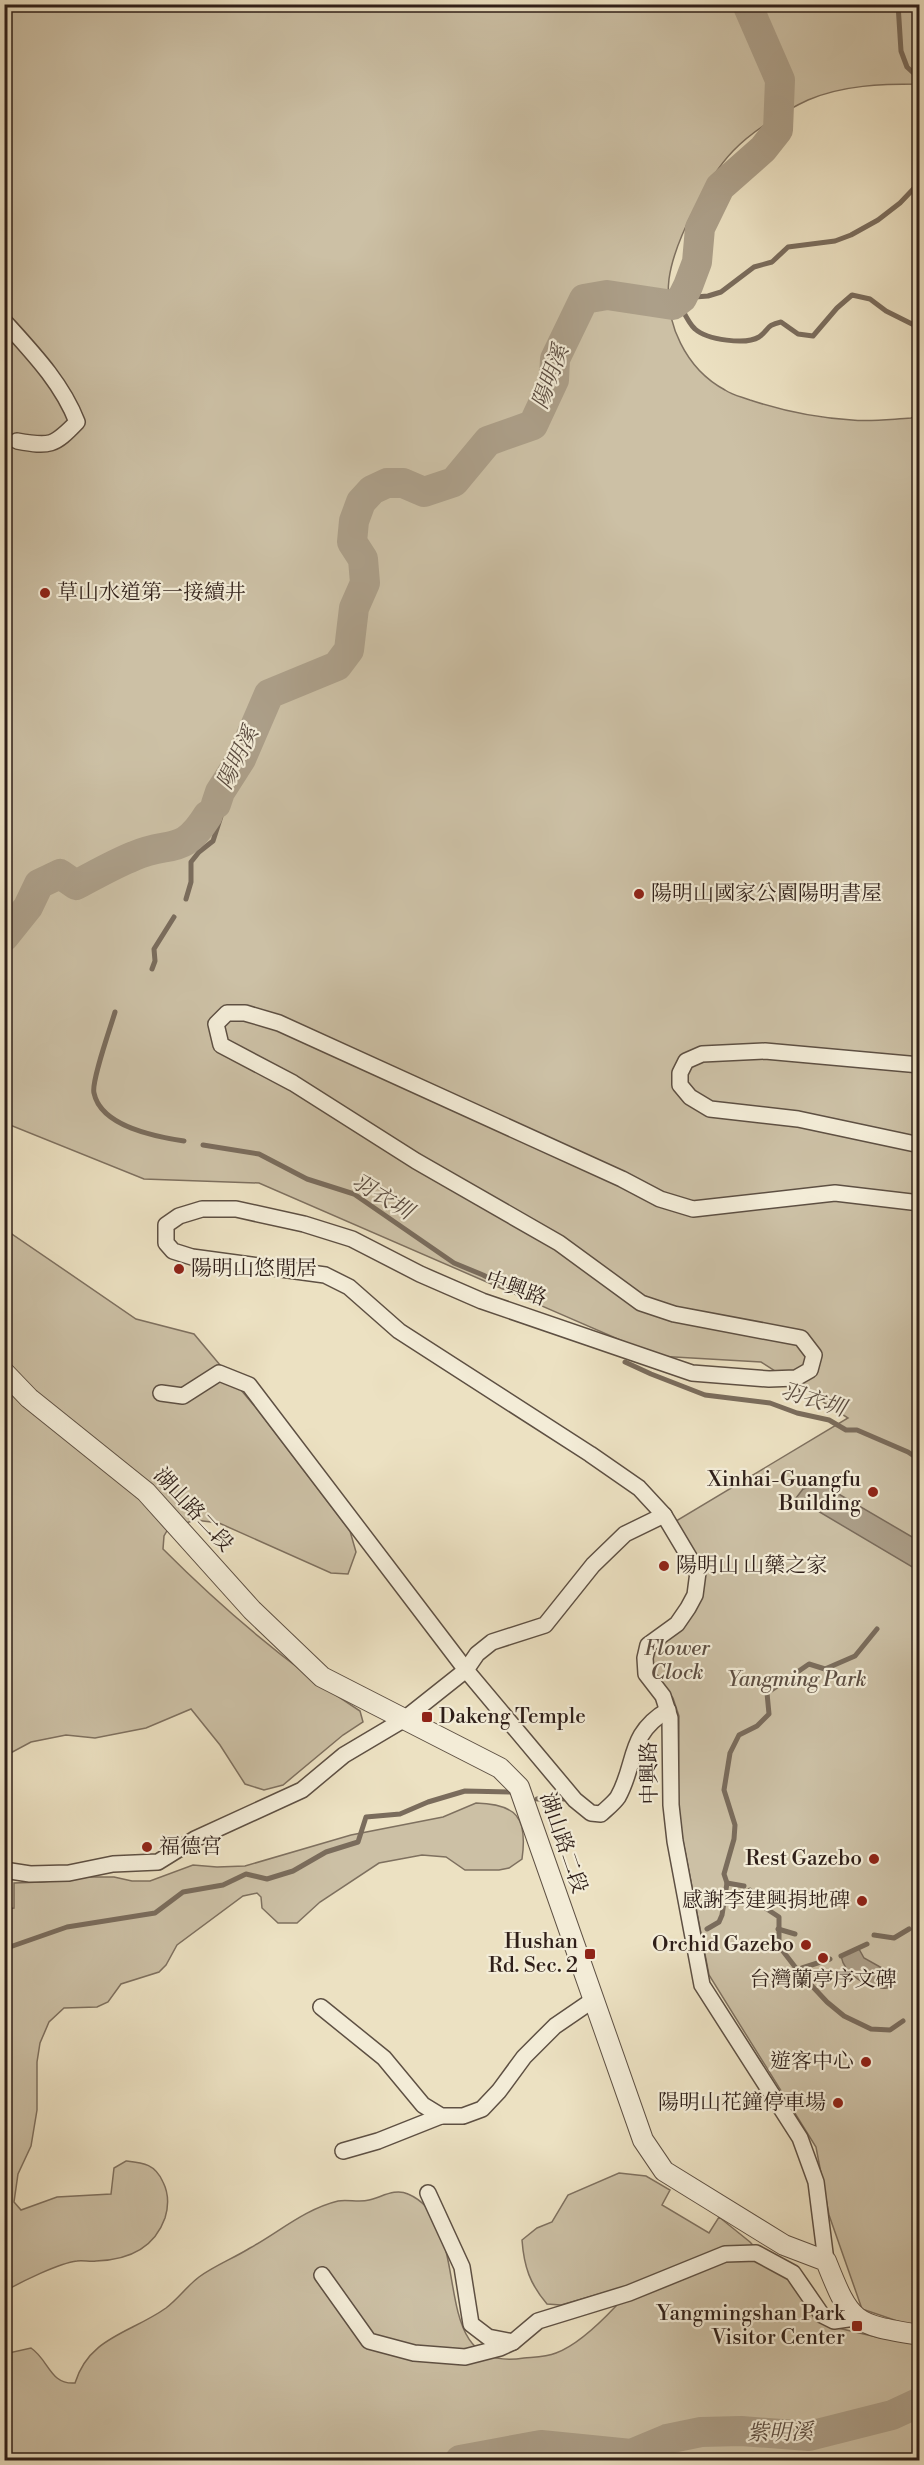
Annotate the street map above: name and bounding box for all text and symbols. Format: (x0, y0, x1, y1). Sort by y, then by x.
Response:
water label: 陽明溪 (527, 340, 576, 413)
place label: 草山水道第一接續井 (57, 580, 246, 606)
marker: 草山水道第一接續井 (38, 586, 52, 600)
water label: 陽明溪 (211, 721, 265, 794)
place label: 陽明山國家公園陽明書屋 (651, 881, 882, 907)
marker: 陽明山國家公園陽明書屋 (632, 887, 646, 901)
water label: 羽衣圳 (347, 1168, 421, 1228)
place label: 陽明山悠閒居 (191, 1256, 317, 1282)
marker: 陽明山悠閒居 (172, 1262, 186, 1276)
street label: 中興路 (482, 1266, 550, 1312)
water label: 羽衣圳 (777, 1377, 852, 1424)
street label: 湖山路二段 (148, 1463, 238, 1557)
place label: Xinhai-Guangfu Building (706, 1467, 861, 1517)
marker: Xinhai-Guangfu Building (866, 1485, 880, 1499)
place label: 陽明山 山藥之家 (676, 1553, 827, 1579)
marker: 陽明山 山藥之家 (657, 1559, 671, 1573)
park label: Flower Clock (644, 1636, 711, 1686)
park label: Yangming Park (728, 1667, 866, 1693)
place label: Dakeng Temple (439, 1704, 586, 1730)
marker: Dakeng Temple (420, 1710, 434, 1724)
street label: 中興路 (636, 1741, 664, 1805)
street label: 湖山路二段 (534, 1789, 592, 1897)
place label: 福德宮 (159, 1834, 222, 1860)
marker: 福德宮 (140, 1840, 154, 1854)
place label: Rest Gazebo (745, 1846, 862, 1872)
marker: Rest Gazebo (867, 1852, 881, 1866)
place label: 感謝李建興捐地碑 (682, 1888, 850, 1914)
marker: 感謝李建興捐地碑 (855, 1894, 869, 1908)
place label: Hushan Rd. Sec. 2 (488, 1929, 578, 1979)
place label: Orchid Gazebo (652, 1932, 794, 1958)
marker: Orchid Gazebo (799, 1938, 813, 1952)
marker: Hushan Rd. Sec. 2 (583, 1947, 597, 1961)
marker: 台灣蘭亭序文碑 (816, 1951, 830, 1965)
place label: 台灣蘭亭序文碑 (750, 1967, 897, 1993)
place label: 遊客中心 (770, 2049, 854, 2075)
marker: 遊客中心 (859, 2055, 873, 2069)
place label: 陽明山花鐘停車場 (658, 2090, 826, 2116)
marker: 陽明山花鐘停車場 (831, 2096, 845, 2110)
place label: Yangmingshan Park Visitor Center (656, 2301, 846, 2351)
marker: Yangmingshan Park Visitor Center (850, 2319, 864, 2333)
water label: 紫明溪 (747, 2419, 815, 2447)

